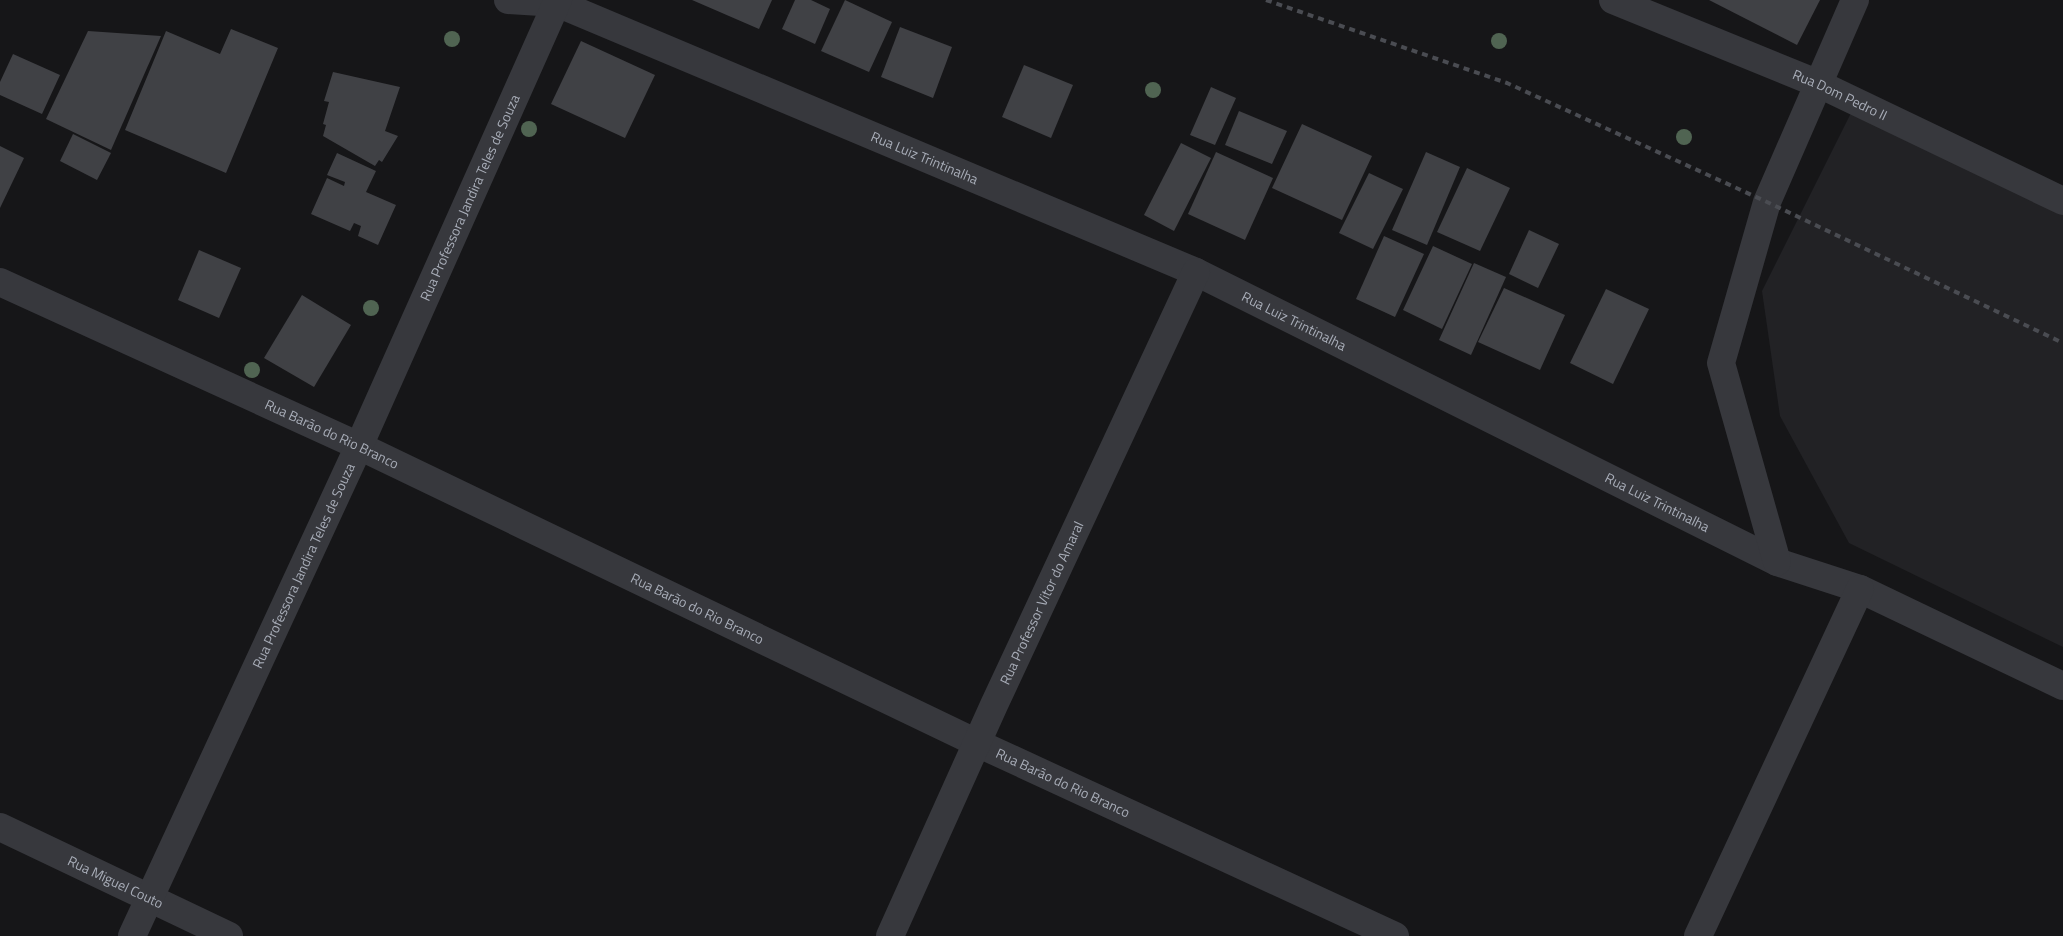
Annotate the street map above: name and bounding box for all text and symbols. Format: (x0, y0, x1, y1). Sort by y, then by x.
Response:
street label: Rua Dom Pedro II (1790, 63, 1891, 125)
street label: Rua Professora Jandira Teles de Souza (414, 91, 525, 304)
street label: Rua Luiz Trintinalha (868, 125, 982, 189)
street label: Rua Luiz Trintinalha (1238, 285, 1350, 356)
street label: Rua Barão do Rio Branco (262, 393, 403, 474)
street label: Rua Professora Jandira Teles de Souza (246, 459, 360, 672)
street label: Rua Luiz Trintinalha (1602, 467, 1714, 537)
street label: Rua Professor Vitor do Amaral (994, 518, 1088, 688)
street label: Rua Barão do Rio Branco (627, 567, 768, 649)
street label: Rua Barão do Rio Branco (993, 742, 1134, 822)
street label: Rua Miguel Couto (64, 850, 167, 913)

